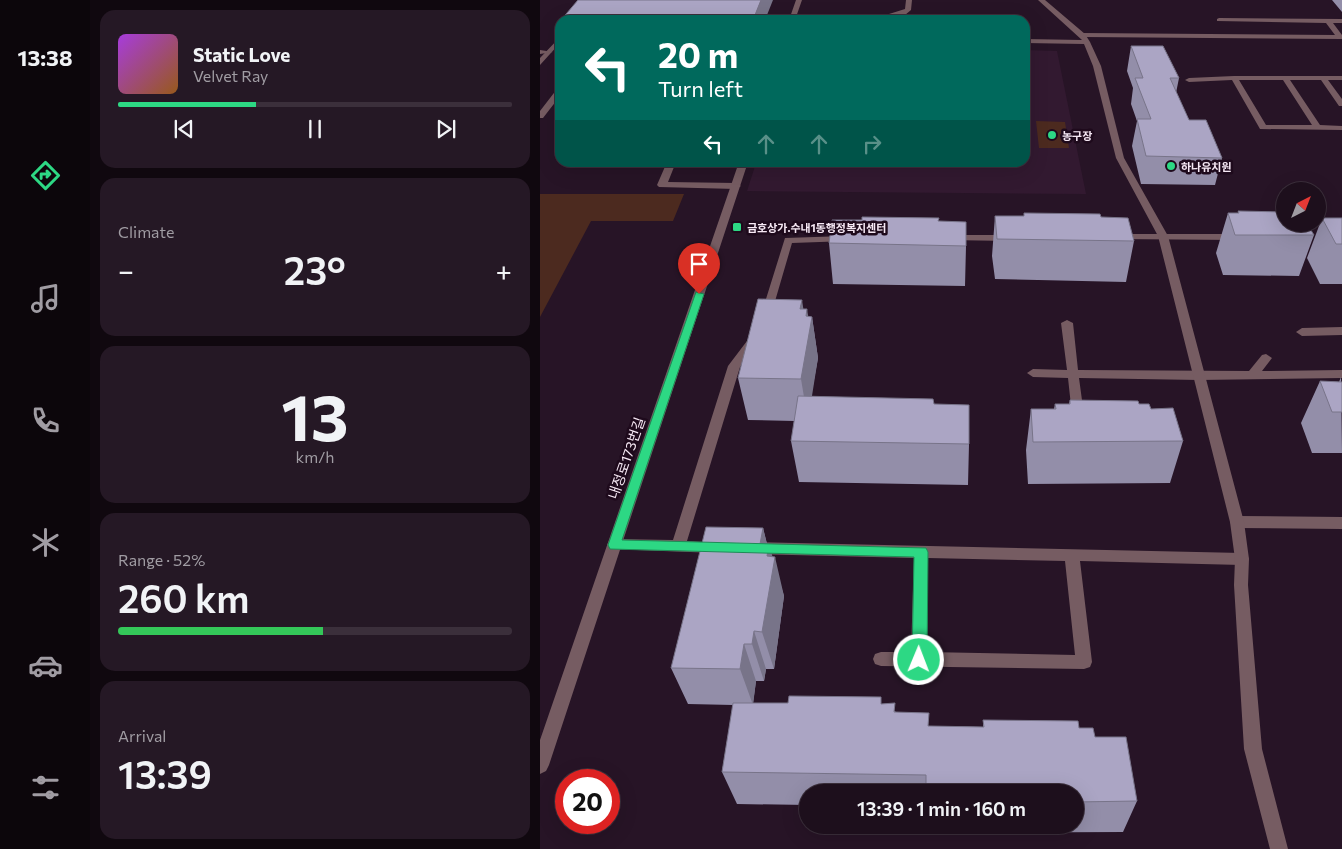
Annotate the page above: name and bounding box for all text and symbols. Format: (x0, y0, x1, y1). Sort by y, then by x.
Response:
text: 20 m (658, 32, 738, 75)
icon: left (575, 35, 640, 100)
text: Static Love (193, 43, 290, 66)
text: 13:38 (17, 44, 73, 71)
text: Velvet Ray (193, 66, 268, 85)
text: Turn left (658, 75, 743, 102)
icon: previous (170, 115, 198, 143)
icon: pause (301, 115, 329, 143)
icon: next (432, 115, 460, 143)
marker: 농구장 (1046, 129, 1058, 141)
place label: 농구장 (1062, 129, 1092, 142)
icon: left (699, 130, 727, 158)
icon: ahead (752, 130, 780, 158)
icon: ahead (805, 130, 833, 158)
icon: right (858, 130, 886, 158)
icon: directions (28, 158, 63, 193)
marker: 하나유치원 (1165, 160, 1177, 172)
place label: 하나유치원 (1181, 160, 1232, 173)
north arrow (1276, 182, 1326, 232)
map controls (1276, 182, 1326, 232)
marker: 금호상가.수내1동행정복지센터 (731, 221, 743, 233)
place label: 금호상가.수내1동행정복지센터 (747, 221, 886, 234)
text: Climate (118, 222, 174, 241)
pin (678, 243, 720, 294)
text: 23° (284, 246, 346, 293)
icon: arrive (685, 250, 713, 278)
text: − (118, 253, 134, 287)
text: + (496, 253, 512, 287)
icon: music (28, 281, 63, 316)
text: 13 (281, 375, 349, 454)
icon: phone (28, 403, 63, 438)
street label: 내정로173번길 (604, 415, 648, 501)
text: km/h (296, 447, 334, 466)
icon: climate (28, 525, 63, 560)
text: Range · 52% (118, 550, 205, 569)
text: 260 km (118, 574, 249, 621)
position arrow (892, 633, 944, 685)
icon: car (28, 648, 63, 683)
text: Arrival (118, 726, 166, 745)
text: 13:39 (118, 750, 212, 797)
speed limit sign: 20 (555, 769, 620, 834)
icon: filters (28, 770, 63, 805)
text: 13:39 · 1 min · 160 m (857, 797, 1026, 820)

